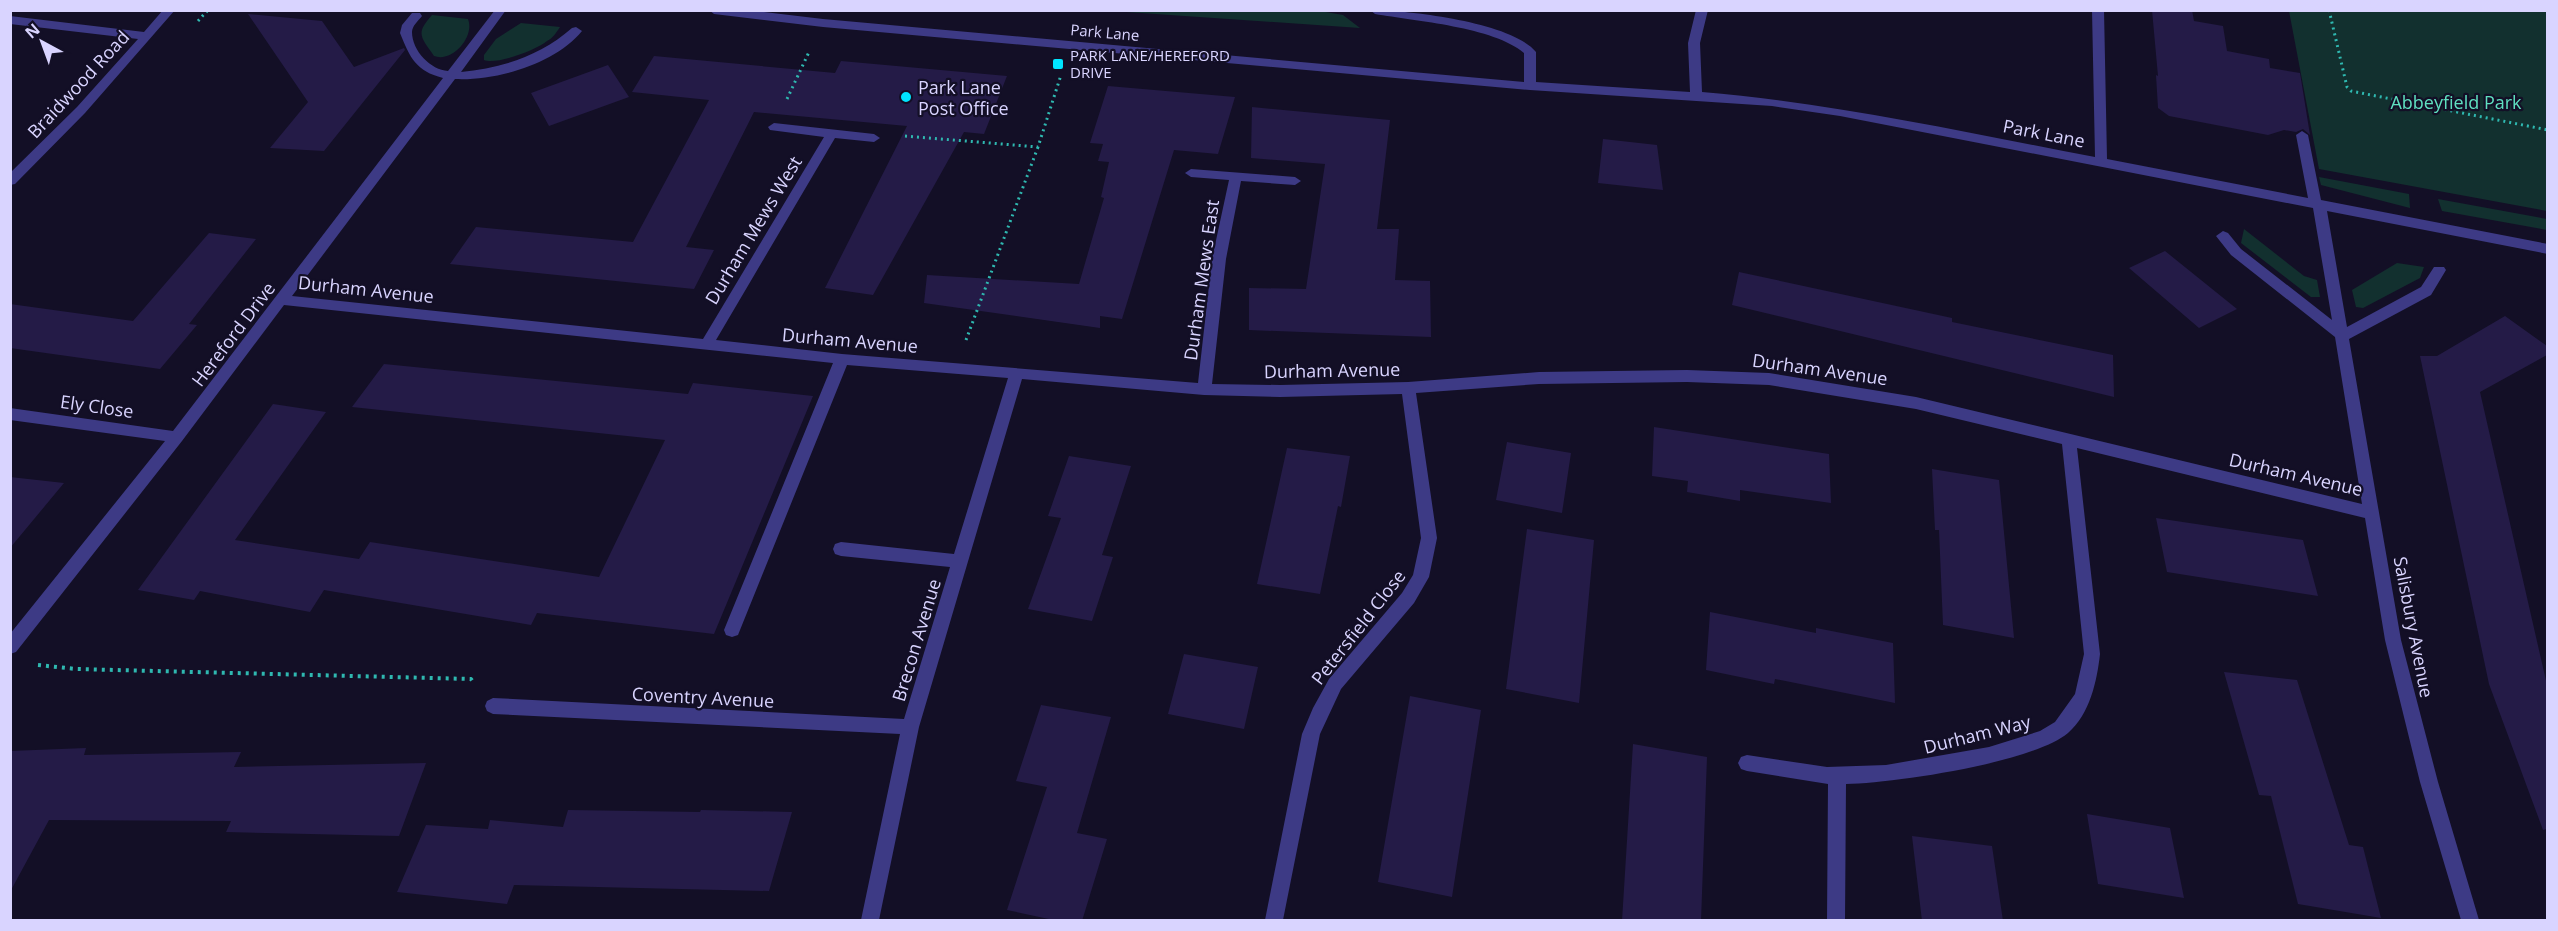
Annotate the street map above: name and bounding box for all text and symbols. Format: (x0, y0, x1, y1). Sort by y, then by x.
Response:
north arrow (12, 12, 72, 72)
text: N (20, 18, 44, 43)
street label: Park Lane (1070, 19, 1140, 45)
street label: Braidwood Road (22, 25, 134, 143)
place label: PARK LANE/HEREFORD DRIVE (1070, 45, 1230, 82)
marker: PARK LANE/HEREFORD DRIVE (1051, 57, 1065, 71)
place label: Park Lane Post Office (918, 75, 1009, 120)
marker: Park Lane Post Office (899, 90, 913, 104)
park label: Abbeyfield Park (2390, 90, 2522, 114)
street label: Park Lane (2001, 113, 2087, 153)
street label: Durham Mews West (699, 151, 807, 309)
street label: Durham Mews East (1178, 198, 1224, 362)
street label: Durham Avenue (297, 270, 435, 308)
street label: Hereford Drive (186, 277, 280, 391)
street label: Durham Avenue (781, 322, 919, 358)
street label: Durham Avenue (1751, 348, 1889, 390)
street label: Durham Avenue (1264, 357, 1400, 383)
street label: Ely Close (59, 389, 135, 423)
street label: Durham Avenue (2227, 447, 2365, 501)
street label: Salisbury Avenue (2389, 554, 2439, 700)
street label: Petersfield Close (1306, 565, 1410, 689)
street label: Brecon Avenue (886, 576, 946, 704)
street label: Coventry Avenue (631, 681, 775, 713)
street label: Durham Way (1921, 709, 2034, 759)

